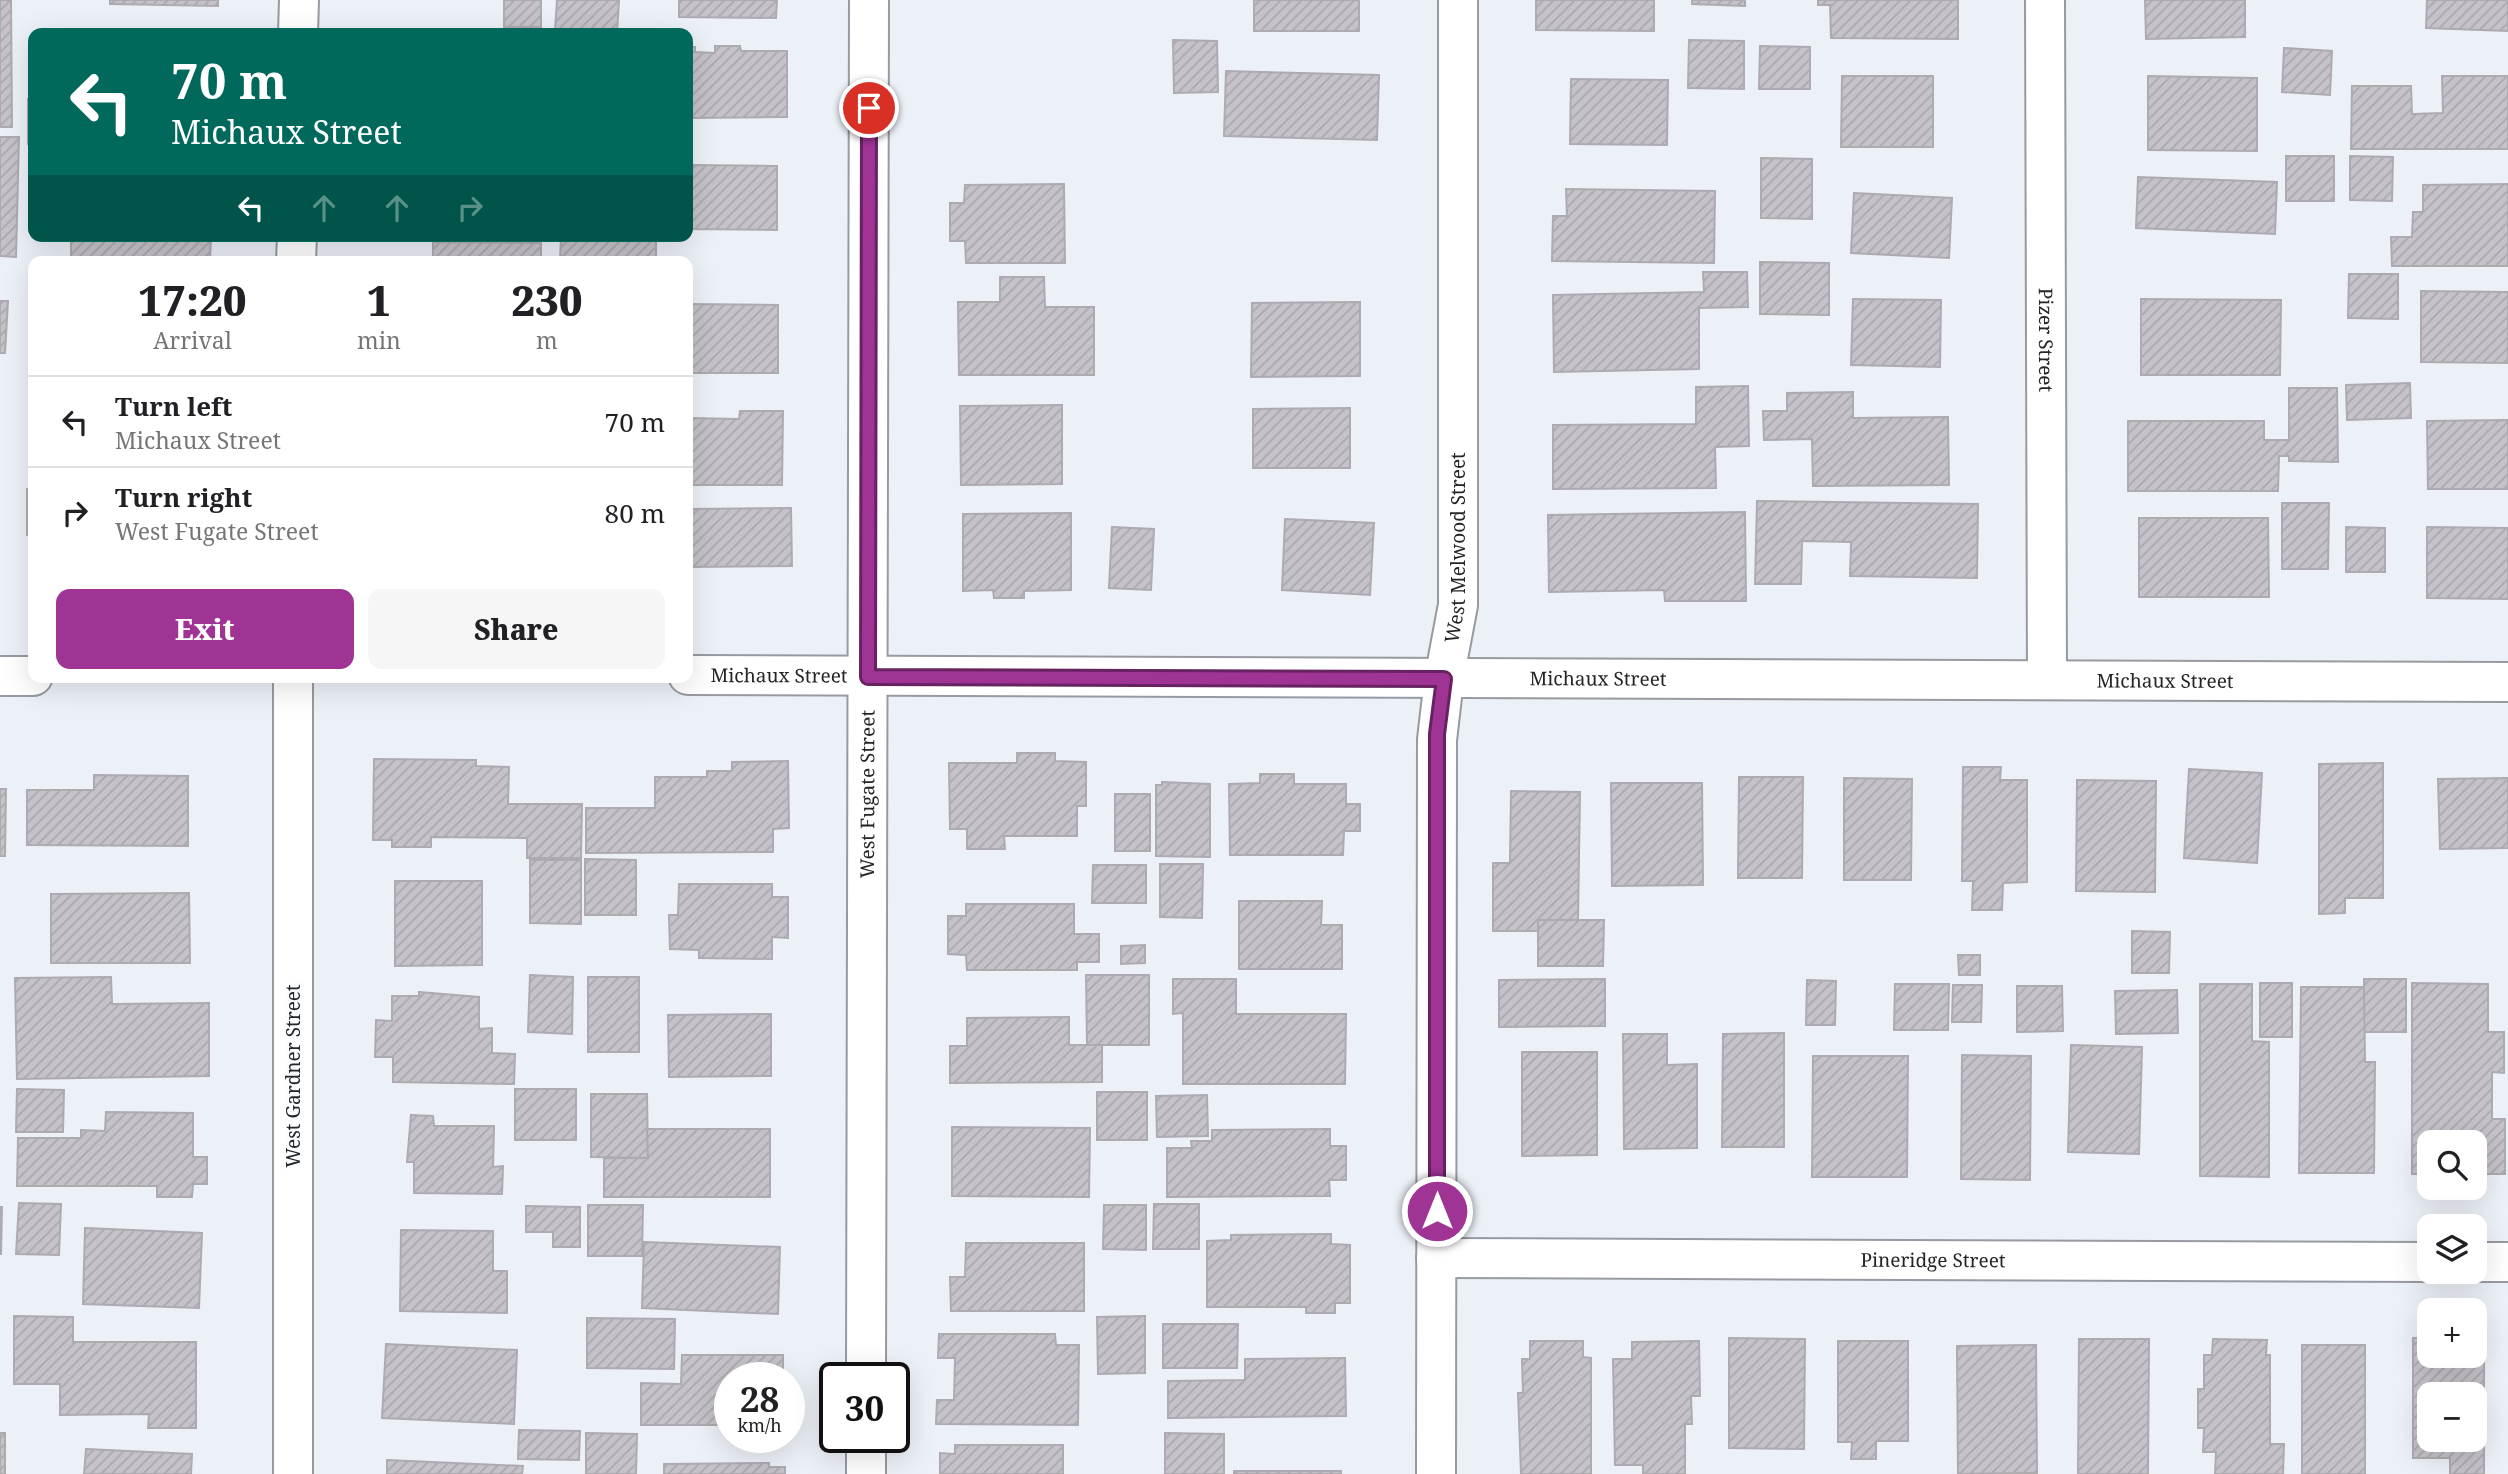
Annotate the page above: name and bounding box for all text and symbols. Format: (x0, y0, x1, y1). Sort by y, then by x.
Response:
text: 70 m (171, 47, 287, 113)
icon: left (56, 56, 147, 147)
pin (839, 78, 899, 138)
icon: arrive (850, 89, 888, 127)
text: Michaux Street (171, 110, 402, 153)
icon: left (232, 189, 270, 227)
icon: ahead (305, 189, 343, 227)
icon: ahead (378, 189, 416, 227)
icon: right (451, 189, 489, 227)
text: 17:20 (138, 271, 247, 328)
text: 1 (367, 271, 391, 328)
text: 230 (511, 271, 583, 328)
street label: Pizer Street (2033, 288, 2059, 393)
text: Arrival (153, 324, 232, 356)
text: min (357, 324, 401, 356)
text: m (536, 324, 558, 356)
text: Turn left (115, 388, 232, 424)
icon: left (56, 403, 94, 441)
text: 70 m (605, 404, 665, 440)
text: Michaux Street (115, 424, 281, 456)
street label: West Melwood Street (1438, 452, 1471, 645)
text: Turn right (115, 479, 252, 515)
icon: right (56, 494, 94, 532)
text: 80 m (605, 495, 665, 531)
text: West Fugate Street (115, 515, 318, 547)
button: Exit (56, 589, 354, 669)
button: Share (368, 589, 665, 669)
street label: Michaux Street (710, 662, 848, 689)
street label: Michaux Street (1529, 665, 1667, 692)
street label: Michaux Street (2096, 667, 2234, 694)
street label: West Fugate Street (854, 710, 880, 878)
street label: West Gardner Street (280, 984, 306, 1168)
map controls (2417, 1130, 2487, 1452)
button: search (2417, 1130, 2487, 1200)
position arrow (1400, 1174, 1474, 1248)
button: layers (2417, 1214, 2487, 1284)
street label: Pineridge Street (1860, 1247, 2006, 1273)
button: + (2417, 1298, 2487, 1368)
speed limit sign: 30 (819, 1362, 910, 1453)
text: 28 (740, 1375, 779, 1422)
button: − (2417, 1382, 2487, 1452)
text: km/h (737, 1413, 782, 1437)

